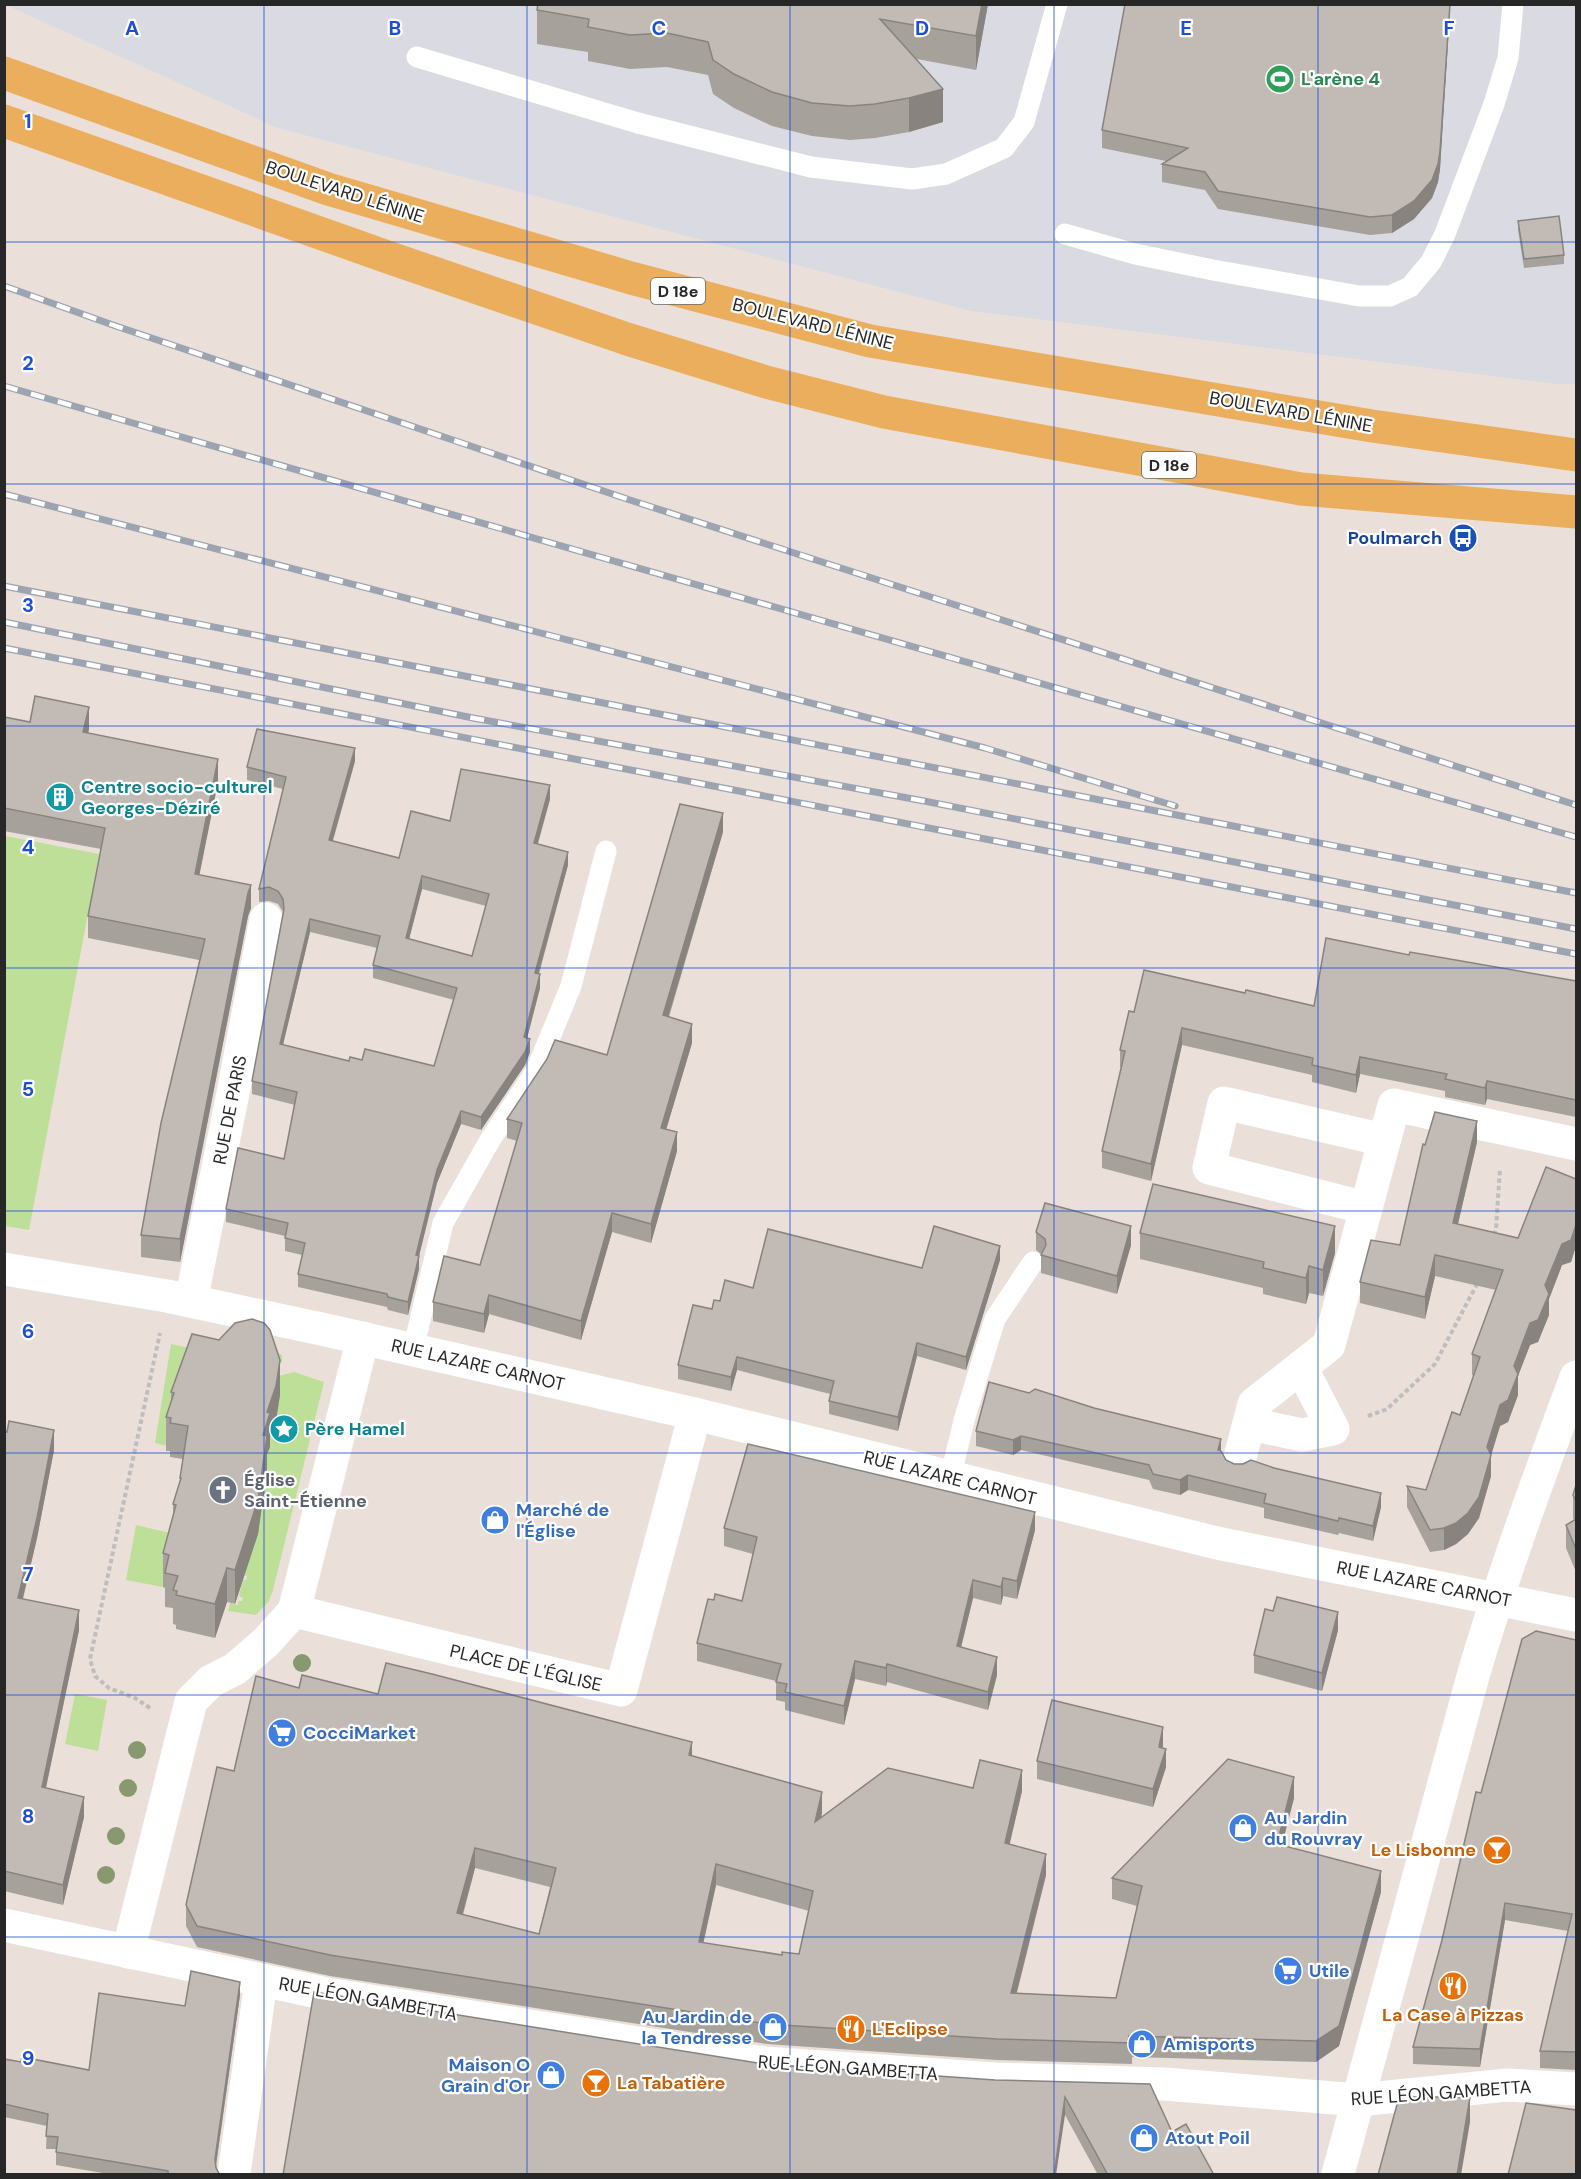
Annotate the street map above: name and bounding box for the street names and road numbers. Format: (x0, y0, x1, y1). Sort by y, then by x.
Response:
street label: BOULEVARD LÉNINE (263, 155, 427, 229)
road number: D 18e (651, 278, 705, 304)
street label: BOULEVARD LÉNINE (730, 292, 896, 356)
street label: BOULEVARD LÉNINE (1208, 386, 1374, 438)
road number: D 18e (1142, 452, 1196, 478)
street label: RUE DE PARIS (208, 1053, 252, 1167)
street label: RUE LAZARE CARNOT (389, 1333, 567, 1397)
street label: RUE LAZARE CARNOT (861, 1445, 1039, 1511)
street label: RUE LAZARE CARNOT (1335, 1555, 1513, 1613)
street label: PLACE DE L'ÉGLISE (447, 1639, 605, 1697)
street label: RUE LÉON GAMBETTA (277, 1971, 459, 2027)
street label: RUE LÉON GAMBETTA (757, 2050, 939, 2086)
street label: RUE LÉON GAMBETTA (1350, 2075, 1532, 2111)

